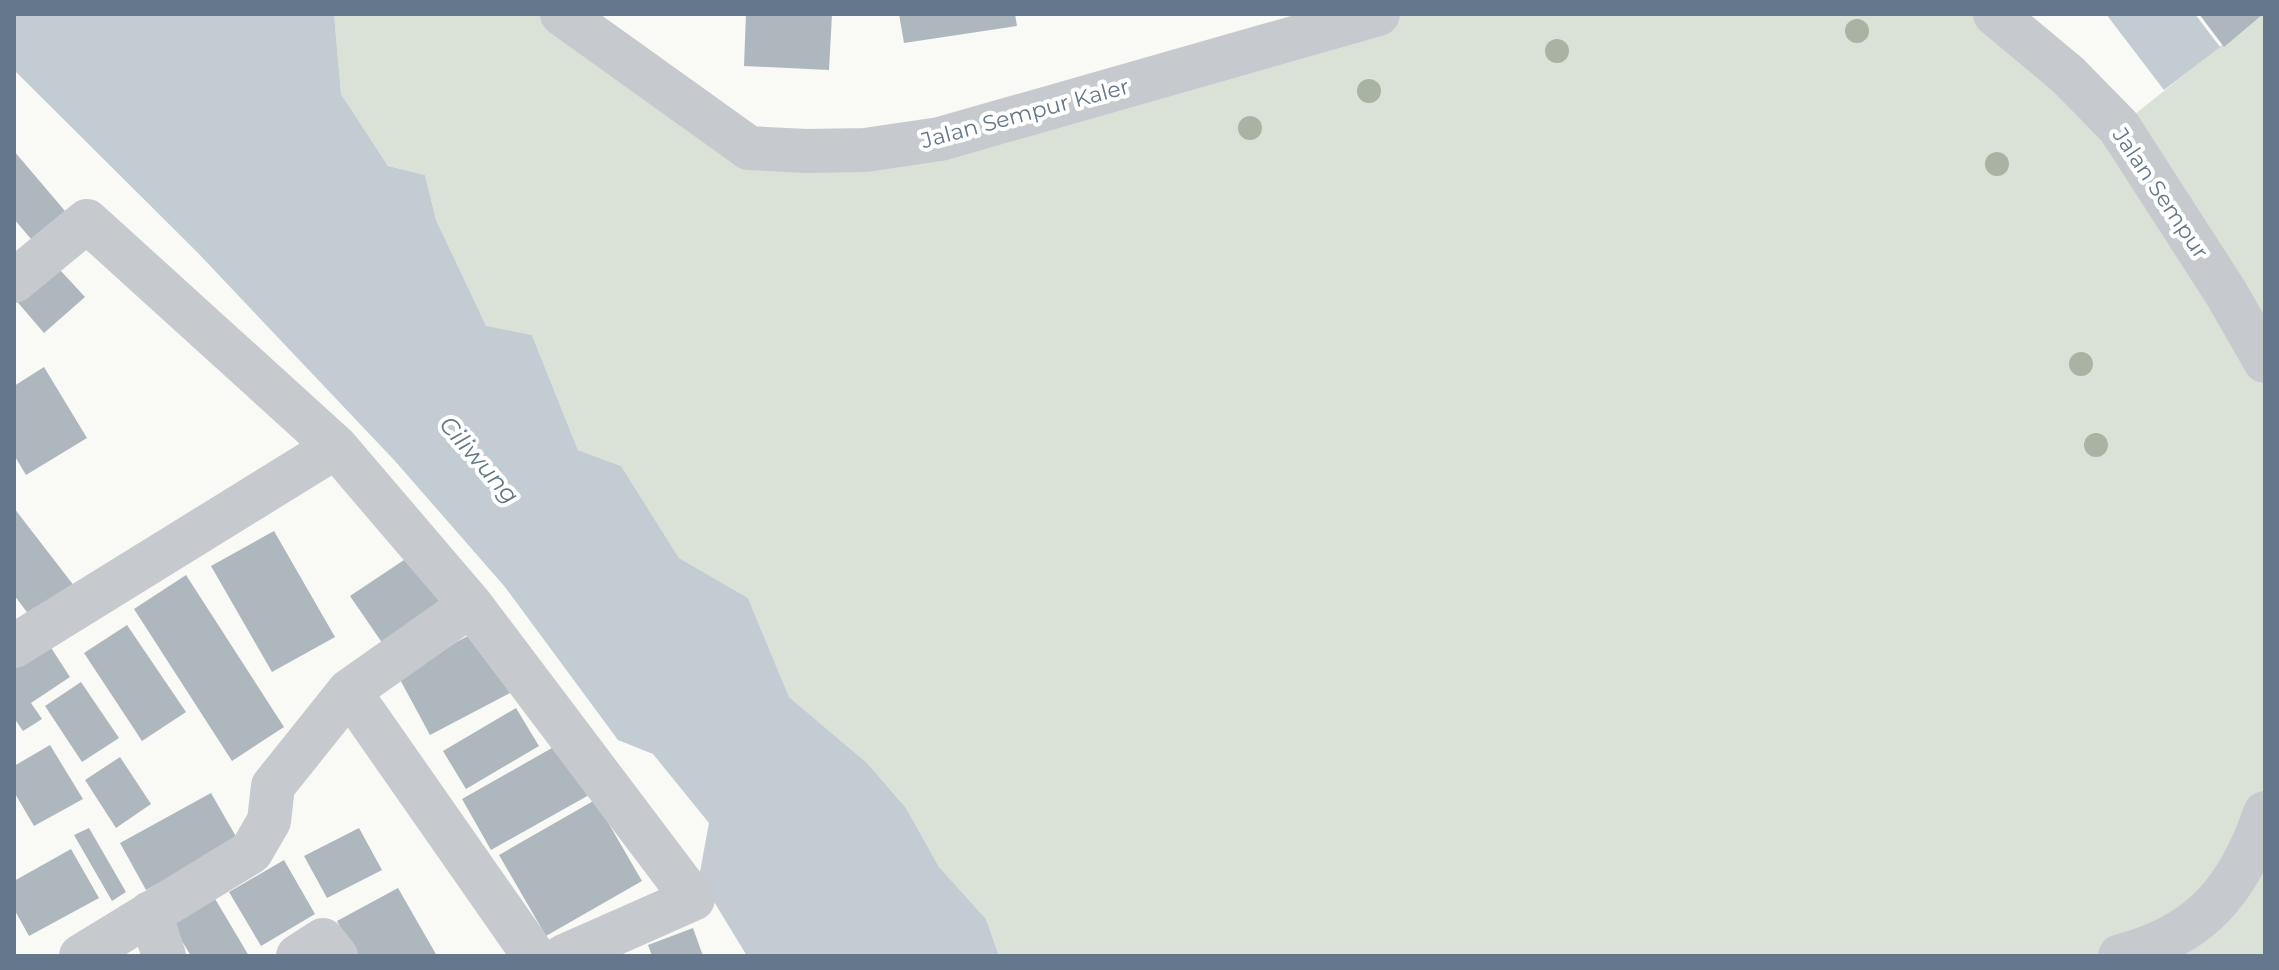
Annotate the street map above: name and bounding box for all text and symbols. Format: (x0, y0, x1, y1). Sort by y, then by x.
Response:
street label: Jalan Sempur Kaler (917, 73, 1132, 155)
street label: Jalan Sempur (2106, 122, 2214, 264)
water label: Ciliwung (433, 410, 525, 509)

